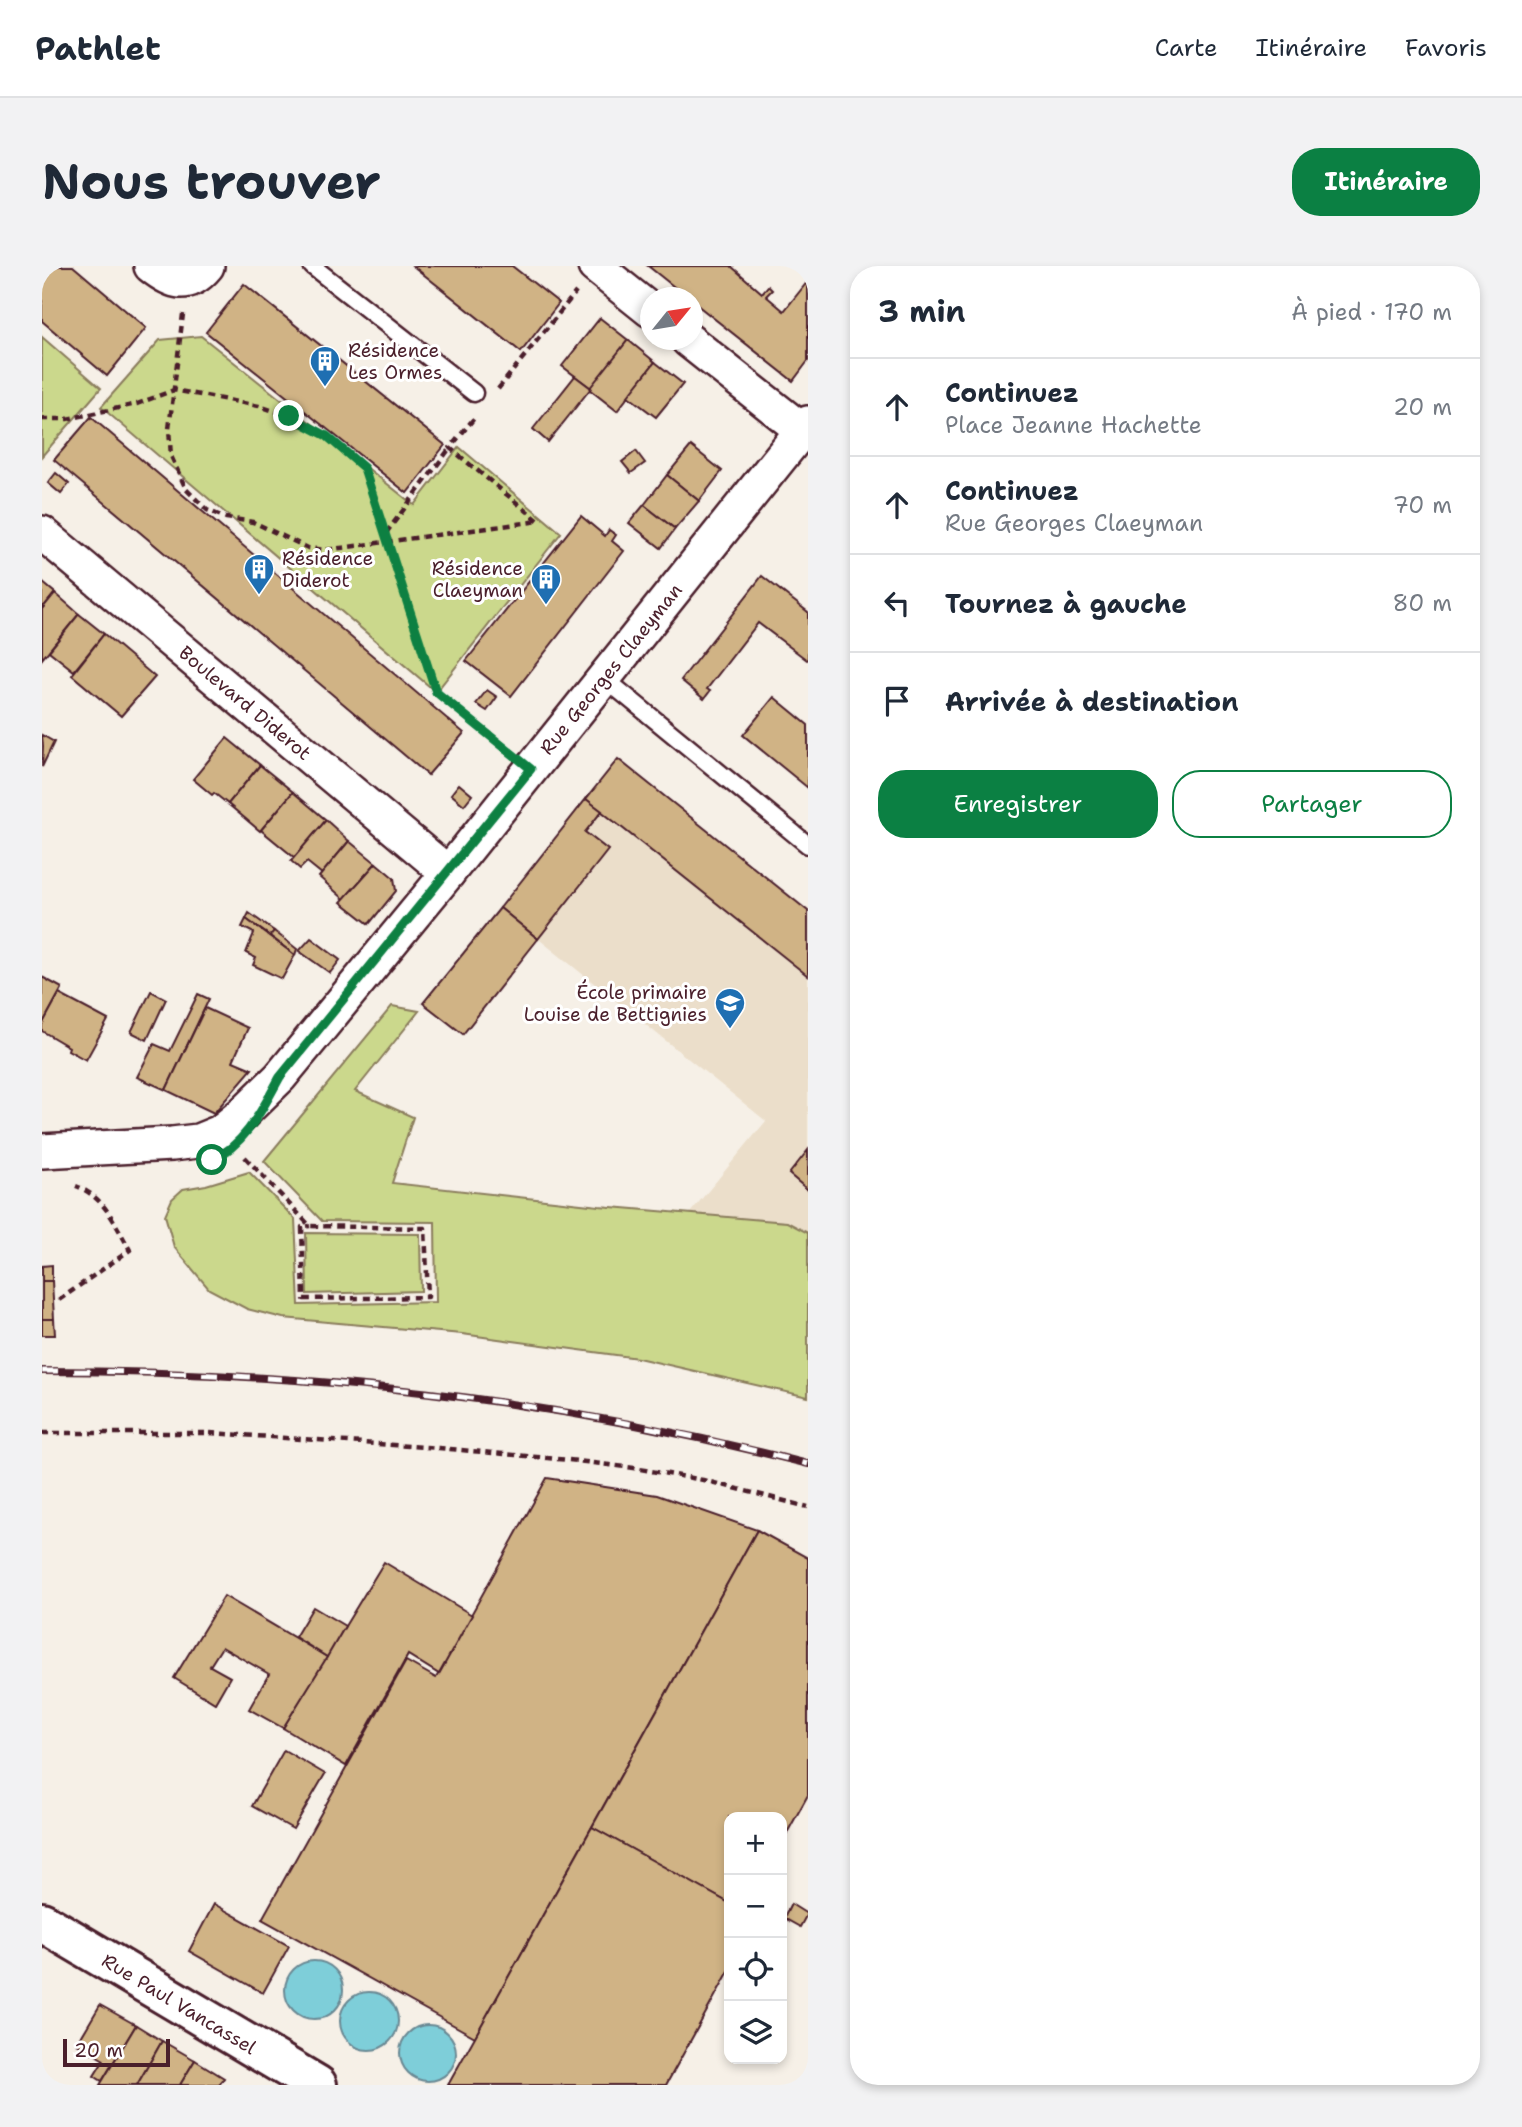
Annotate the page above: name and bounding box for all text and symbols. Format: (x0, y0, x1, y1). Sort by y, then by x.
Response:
text: Pathlet (35, 26, 161, 71)
text: Carte (1155, 32, 1218, 64)
text: Itinéraire (1256, 32, 1367, 64)
text: Favoris (1405, 32, 1487, 64)
button: Itinéraire (1292, 148, 1480, 216)
text: Nous trouver (42, 149, 381, 215)
north arrow (640, 287, 703, 350)
text: 3 min (878, 291, 965, 332)
text: À pied · 170 m (1291, 297, 1452, 327)
place label: Résidence Les Ormes (348, 338, 443, 385)
building icon: Résidence Les Ormes (308, 344, 342, 388)
text: Continuez (945, 375, 1079, 410)
icon: ahead (878, 388, 916, 426)
text: 20 m (1393, 392, 1452, 422)
route end (273, 400, 304, 431)
text: Place Jeanne Hachette (945, 410, 1202, 440)
text: Continuez (945, 473, 1079, 508)
icon: ahead (878, 486, 916, 524)
text: 70 m (1393, 490, 1452, 520)
text: Rue Georges Claeyman (945, 508, 1203, 538)
place label: Résidence Diderot (282, 546, 373, 593)
building icon: Résidence Diderot (242, 552, 276, 596)
place label: Résidence Claeyman (432, 556, 523, 603)
building icon: Résidence Claeyman (529, 562, 563, 606)
street label: Rue Georges Claeyman (534, 578, 688, 760)
icon: left (878, 584, 916, 622)
text: Tournez à gauche (945, 586, 1187, 621)
text: 80 m (1393, 588, 1452, 618)
street label: Boulevard Diderot (174, 640, 316, 766)
icon: arrive (878, 682, 916, 720)
text: Arrivée à destination (945, 684, 1239, 719)
button: Enregistrer (878, 770, 1158, 838)
button: Partager (1172, 770, 1452, 838)
place label: École primaire Louise de Bettignies (524, 979, 707, 1027)
school or university icon: École primaire Louise de Bettignies (713, 986, 747, 1030)
route start (196, 1144, 227, 1175)
map controls (724, 1812, 787, 2064)
button: + (724, 1812, 787, 1875)
button: − (724, 1875, 787, 1938)
button: locate (724, 1938, 787, 2001)
street label: Rue Paul Vancassel (97, 1948, 261, 2060)
button: layers (724, 2001, 787, 2064)
scale bar (63, 2036, 170, 2068)
text: 20 m (74, 2038, 123, 2063)

